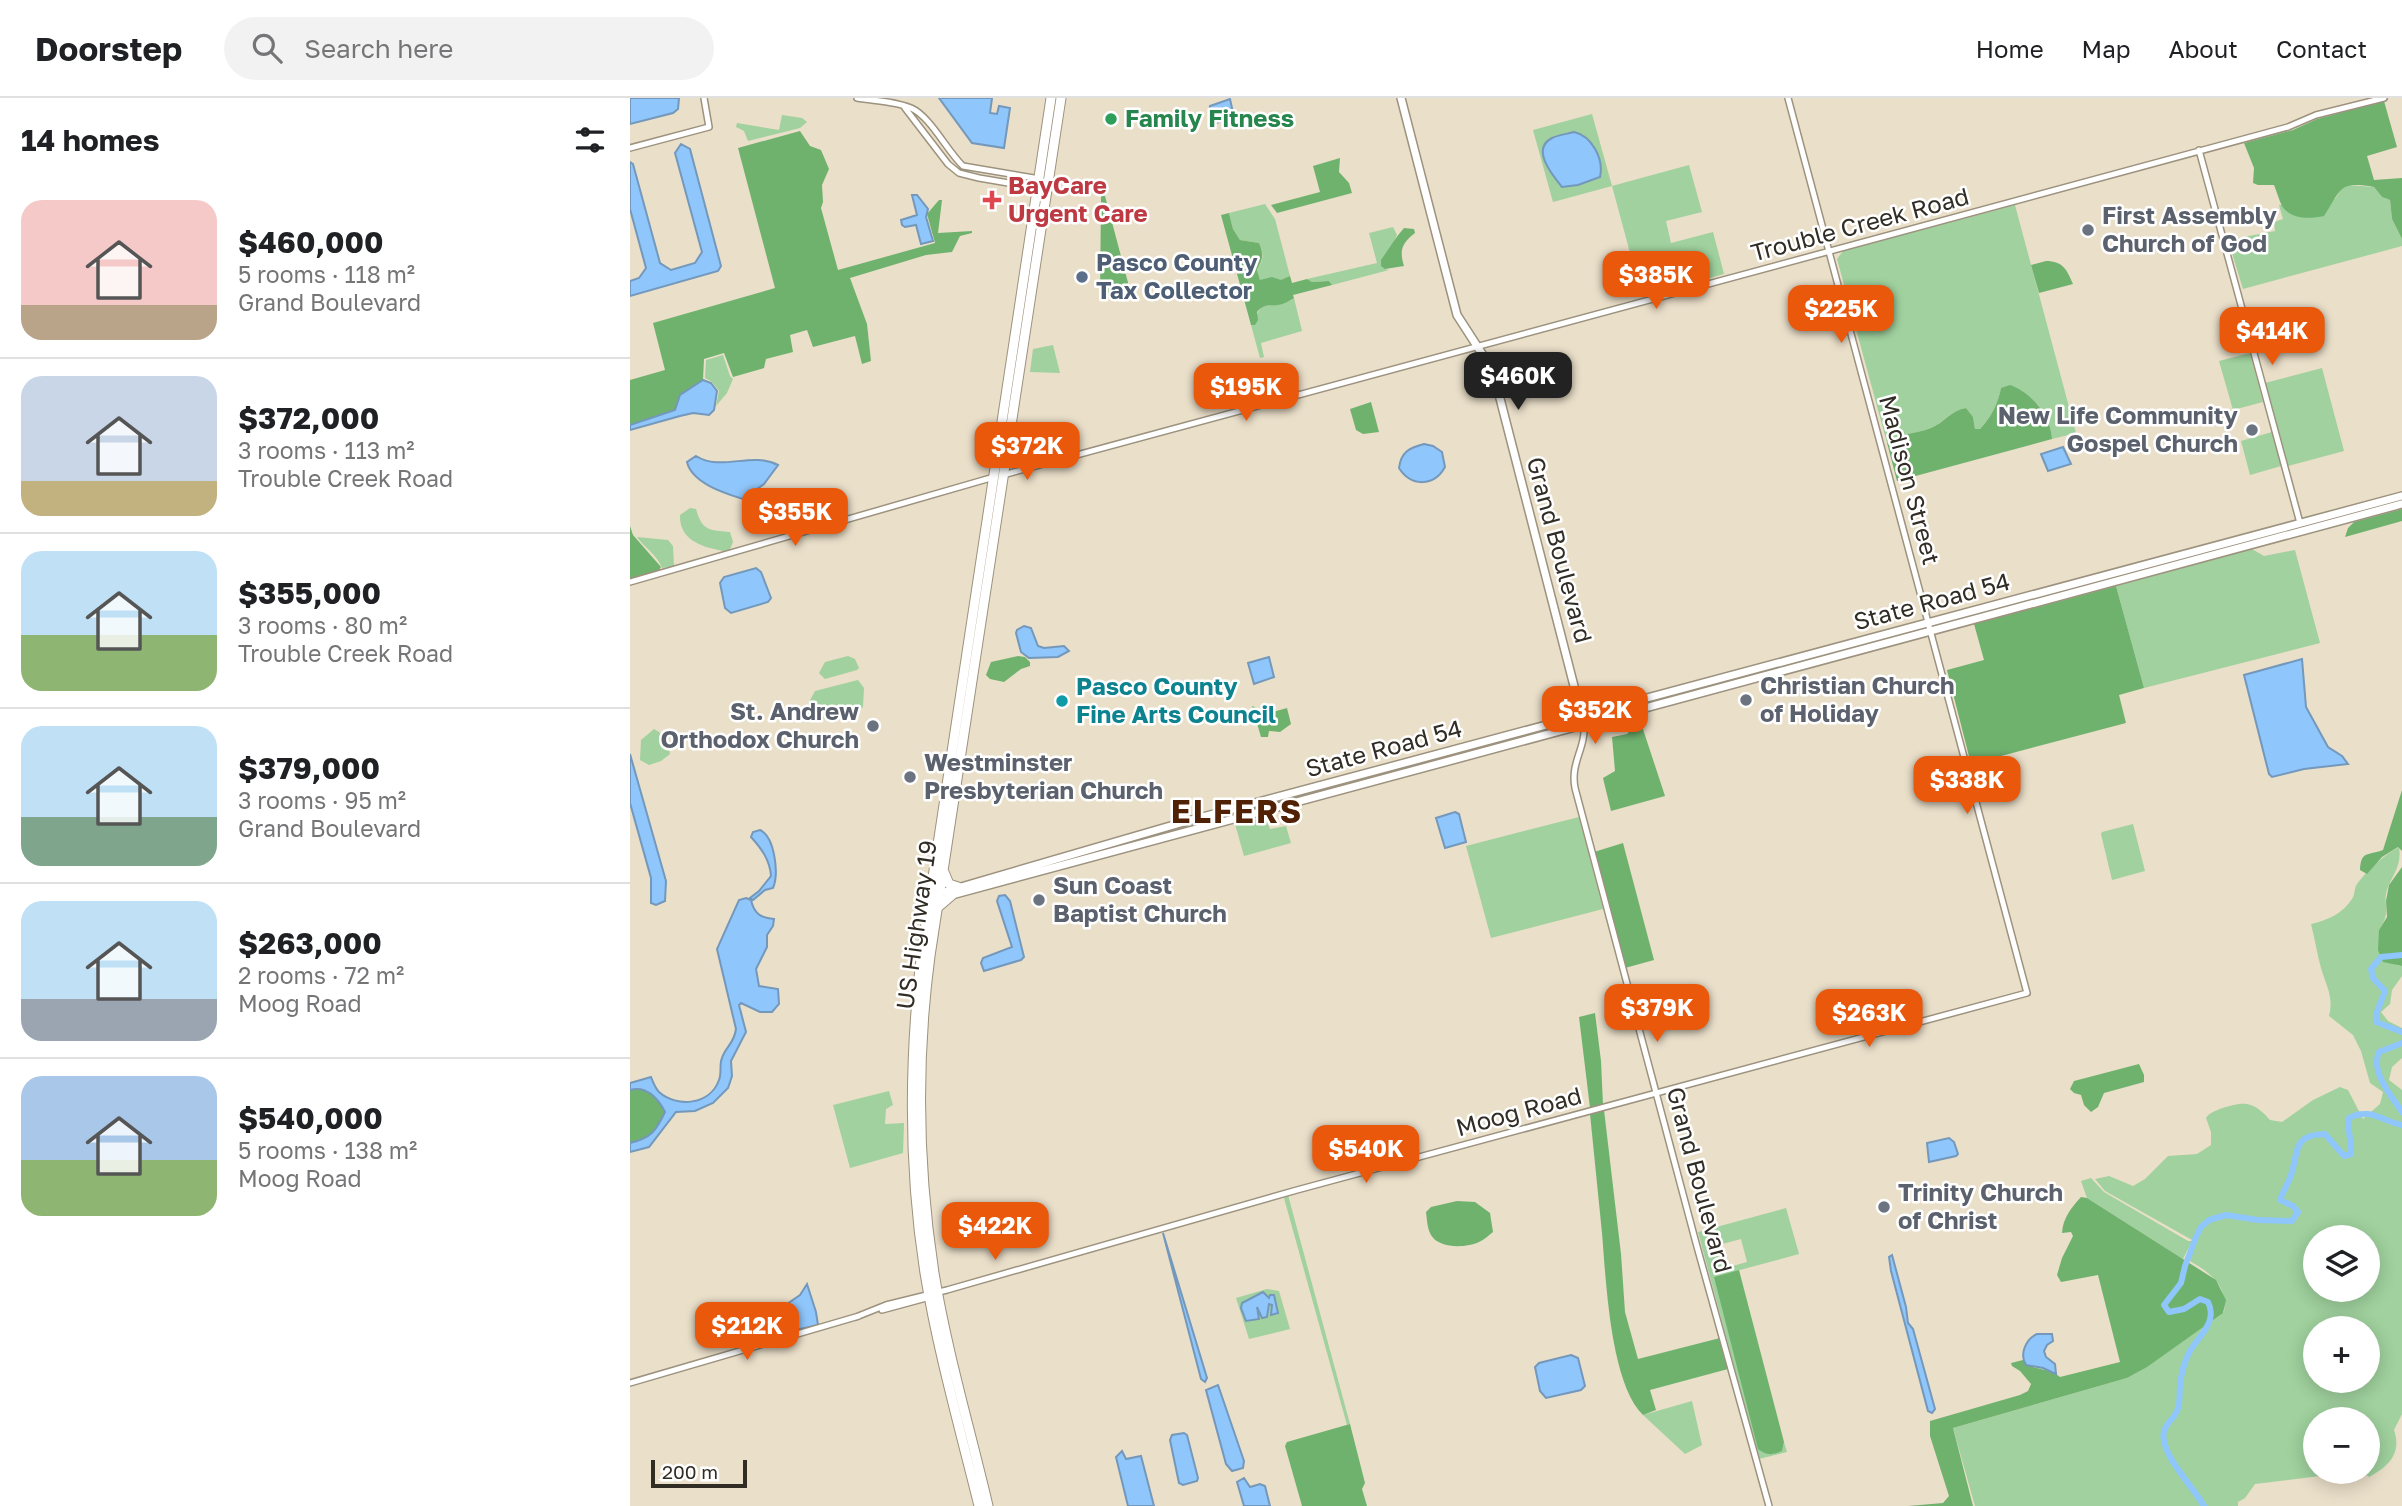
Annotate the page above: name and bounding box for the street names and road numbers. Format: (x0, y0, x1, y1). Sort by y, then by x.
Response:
street label: Trouble Creek Road (1747, 180, 1972, 267)
street label: Madison Street (1874, 392, 1947, 568)
street label: Grand Boulevard (1522, 454, 1599, 646)
street label: State Road 54 (1850, 566, 2013, 635)
street label: State Road 54 (1302, 713, 1465, 782)
street label: US Highway 19 (889, 838, 942, 1011)
street label: Moog Road (1453, 1080, 1585, 1141)
street label: Grand Boulevard (1662, 1084, 1739, 1276)

